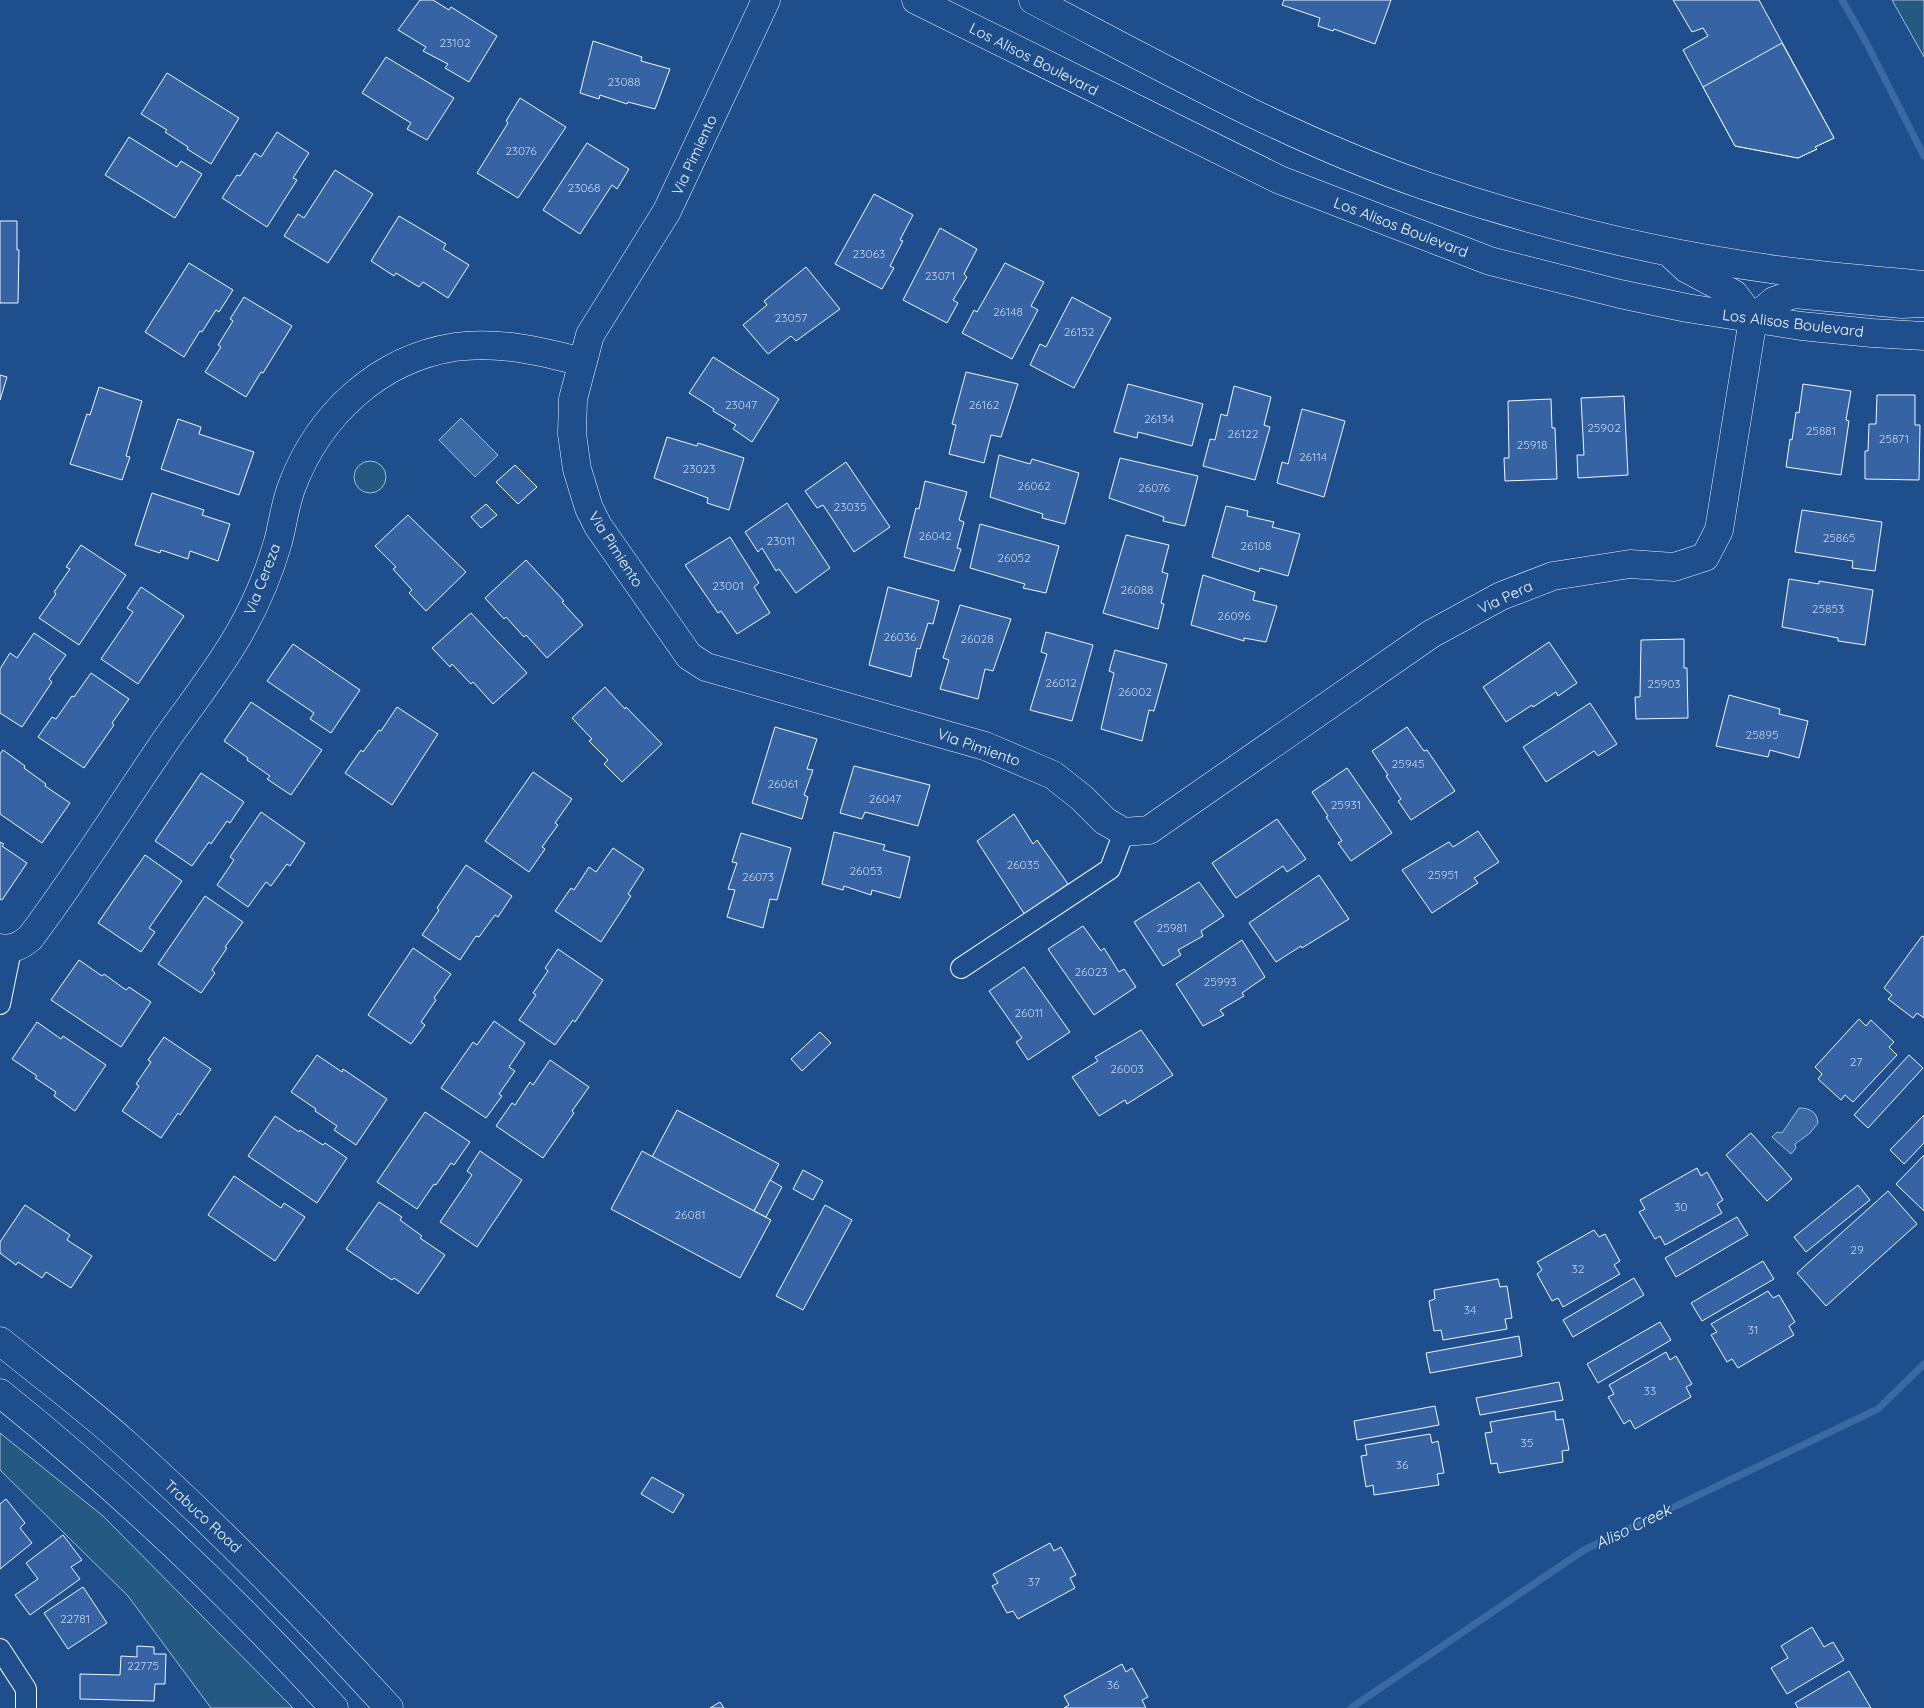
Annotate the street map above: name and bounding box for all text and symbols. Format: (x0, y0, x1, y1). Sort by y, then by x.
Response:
street label: Los Alisos Boulevard (966, 18, 1102, 100)
house number: 23102 (439, 35, 471, 50)
house number: 23088 (607, 74, 641, 89)
street label: Via Pimiento (667, 112, 721, 198)
house number: 23076 (505, 143, 537, 158)
house number: 23068 (567, 180, 601, 195)
street label: Los Alisos Boulevard (1331, 193, 1471, 261)
house number: 23063 (853, 246, 885, 261)
house number: 23071 (925, 268, 955, 283)
house number: 26148 (993, 304, 1023, 319)
street label: Los Alisos Boulevard (1721, 305, 1865, 341)
house number: 23057 (775, 310, 807, 325)
house number: 26152 (1064, 324, 1095, 339)
house number: 23047 (725, 397, 757, 412)
house number: 26162 (969, 397, 1000, 412)
house number: 26134 (1144, 411, 1174, 426)
house number: 25902 (1587, 420, 1621, 435)
house number: 25881 (1806, 423, 1836, 438)
house number: 26122 (1228, 426, 1259, 441)
house number: 25871 (1879, 431, 1909, 446)
house number: 25918 (1517, 437, 1547, 452)
house number: 26114 (1299, 449, 1327, 464)
house number: 23023 (682, 461, 716, 476)
house number: 26062 (1017, 478, 1051, 493)
house number: 26076 (1138, 480, 1170, 495)
house number: 23035 (834, 499, 866, 514)
street label: Via Pimiento (584, 507, 648, 591)
house number: 26042 (918, 528, 952, 543)
house number: 25865 (1823, 530, 1855, 545)
house number: 23011 (767, 533, 795, 548)
house number: 26108 (1240, 538, 1272, 553)
street label: Via Cereza (240, 541, 284, 617)
house number: 26052 (997, 550, 1031, 565)
street label: Via Pera (1475, 576, 1535, 618)
house number: 23001 (712, 578, 744, 593)
house number: 26088 (1120, 582, 1154, 597)
house number: 25853 (1812, 601, 1844, 616)
house number: 26096 (1217, 608, 1251, 623)
house number: 26036 (884, 629, 917, 644)
house number: 26028 (960, 631, 994, 646)
house number: 26012 (1045, 675, 1077, 690)
house number: 25903 (1647, 676, 1681, 691)
house number: 26002 (1118, 684, 1152, 699)
street label: Via Pimiento (935, 724, 1023, 770)
house number: 25895 (1746, 727, 1778, 742)
house number: 25945 (1392, 756, 1424, 771)
house number: 26061 (767, 776, 799, 791)
house number: 26047 (869, 791, 901, 806)
house number: 25931 (1331, 797, 1361, 812)
house number: 26035 (1006, 857, 1040, 872)
house number: 26053 (849, 863, 883, 878)
house number: 25951 (1428, 867, 1458, 882)
house number: 26073 (742, 869, 774, 884)
house number: 25981 (1157, 920, 1187, 935)
house number: 26023 (1074, 964, 1108, 979)
house number: 25993 (1204, 974, 1236, 989)
house number: 26011 (1014, 1005, 1044, 1020)
house number: 27 (1850, 1054, 1862, 1069)
house number: 26003 (1110, 1061, 1144, 1076)
house number: 30 (1674, 1199, 1688, 1214)
house number: 26081 (674, 1207, 706, 1222)
house number: 29 (1850, 1242, 1864, 1257)
house number: 32 (1572, 1261, 1585, 1276)
house number: 34 (1464, 1302, 1476, 1317)
house number: 31 (1748, 1322, 1758, 1337)
house number: 33 (1644, 1383, 1656, 1398)
house number: 35 (1521, 1435, 1533, 1450)
house number: 36 (1396, 1457, 1409, 1472)
street label: Trabuco Road (160, 1475, 246, 1557)
water label: Aliso Creek (1592, 1498, 1675, 1553)
house number: 37 (1028, 1574, 1040, 1589)
house number: 22781 (60, 1611, 90, 1626)
house number: 22775 (127, 1658, 159, 1673)
house number: 36 (1107, 1677, 1120, 1692)

